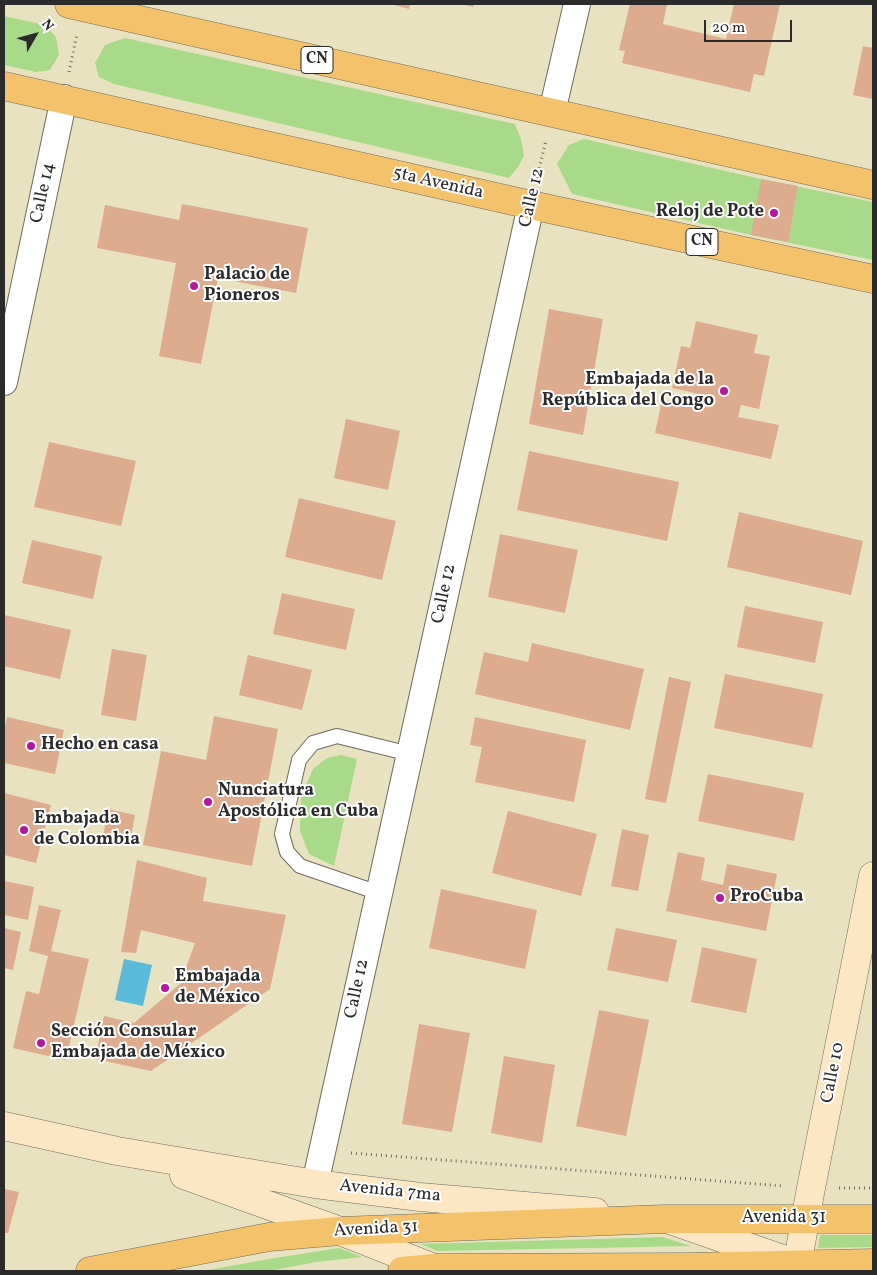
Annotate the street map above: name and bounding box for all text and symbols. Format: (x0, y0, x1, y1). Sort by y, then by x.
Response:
north arrow (10, 10, 60, 60)
scale bar (707, 10, 794, 42)
text: N (37, 16, 58, 35)
text: 20 m (712, 18, 745, 39)
road number: CN (301, 46, 333, 74)
street label: Calle 14 (27, 161, 61, 225)
street label: 5ta Avenida (391, 163, 485, 205)
street label: Calle 12 (516, 166, 550, 230)
place label: Reloj de Pote (656, 202, 764, 224)
marker: Reloj de Pote (768, 207, 780, 219)
road number: CN (686, 228, 718, 256)
place label: Palacio de Pioneros (204, 265, 290, 308)
marker: Palacio de Pioneros (188, 280, 200, 292)
place label: Embajada de la República del Congo (542, 370, 714, 412)
marker: Embajada de la República del Congo (718, 385, 730, 397)
street label: Calle 12 (428, 562, 462, 626)
place label: Hecho en casa (41, 735, 159, 757)
marker: Hecho en casa (25, 740, 37, 752)
place label: Nunciatura Apostólica en Cuba (218, 781, 379, 824)
marker: Nunciatura Apostólica en Cuba (202, 796, 214, 808)
place label: Embajada de Colombia (34, 809, 140, 852)
marker: Embajada de Colombia (18, 824, 30, 836)
place label: ProCuba (730, 887, 804, 909)
marker: ProCuba (714, 892, 726, 904)
street label: Calle 12 (341, 957, 375, 1021)
place label: Embajada de México (175, 967, 260, 1010)
marker: Embajada de México (159, 982, 171, 994)
place label: Sección Consular Embajada de México (51, 1022, 225, 1064)
marker: Sección Consular Embajada de México (35, 1037, 47, 1049)
street label: Calle 10 (818, 1041, 850, 1105)
street label: Avenida 7ma (338, 1176, 442, 1208)
street label: Avenida 31 (742, 1208, 826, 1230)
street label: Avenida 31 (333, 1217, 419, 1243)

